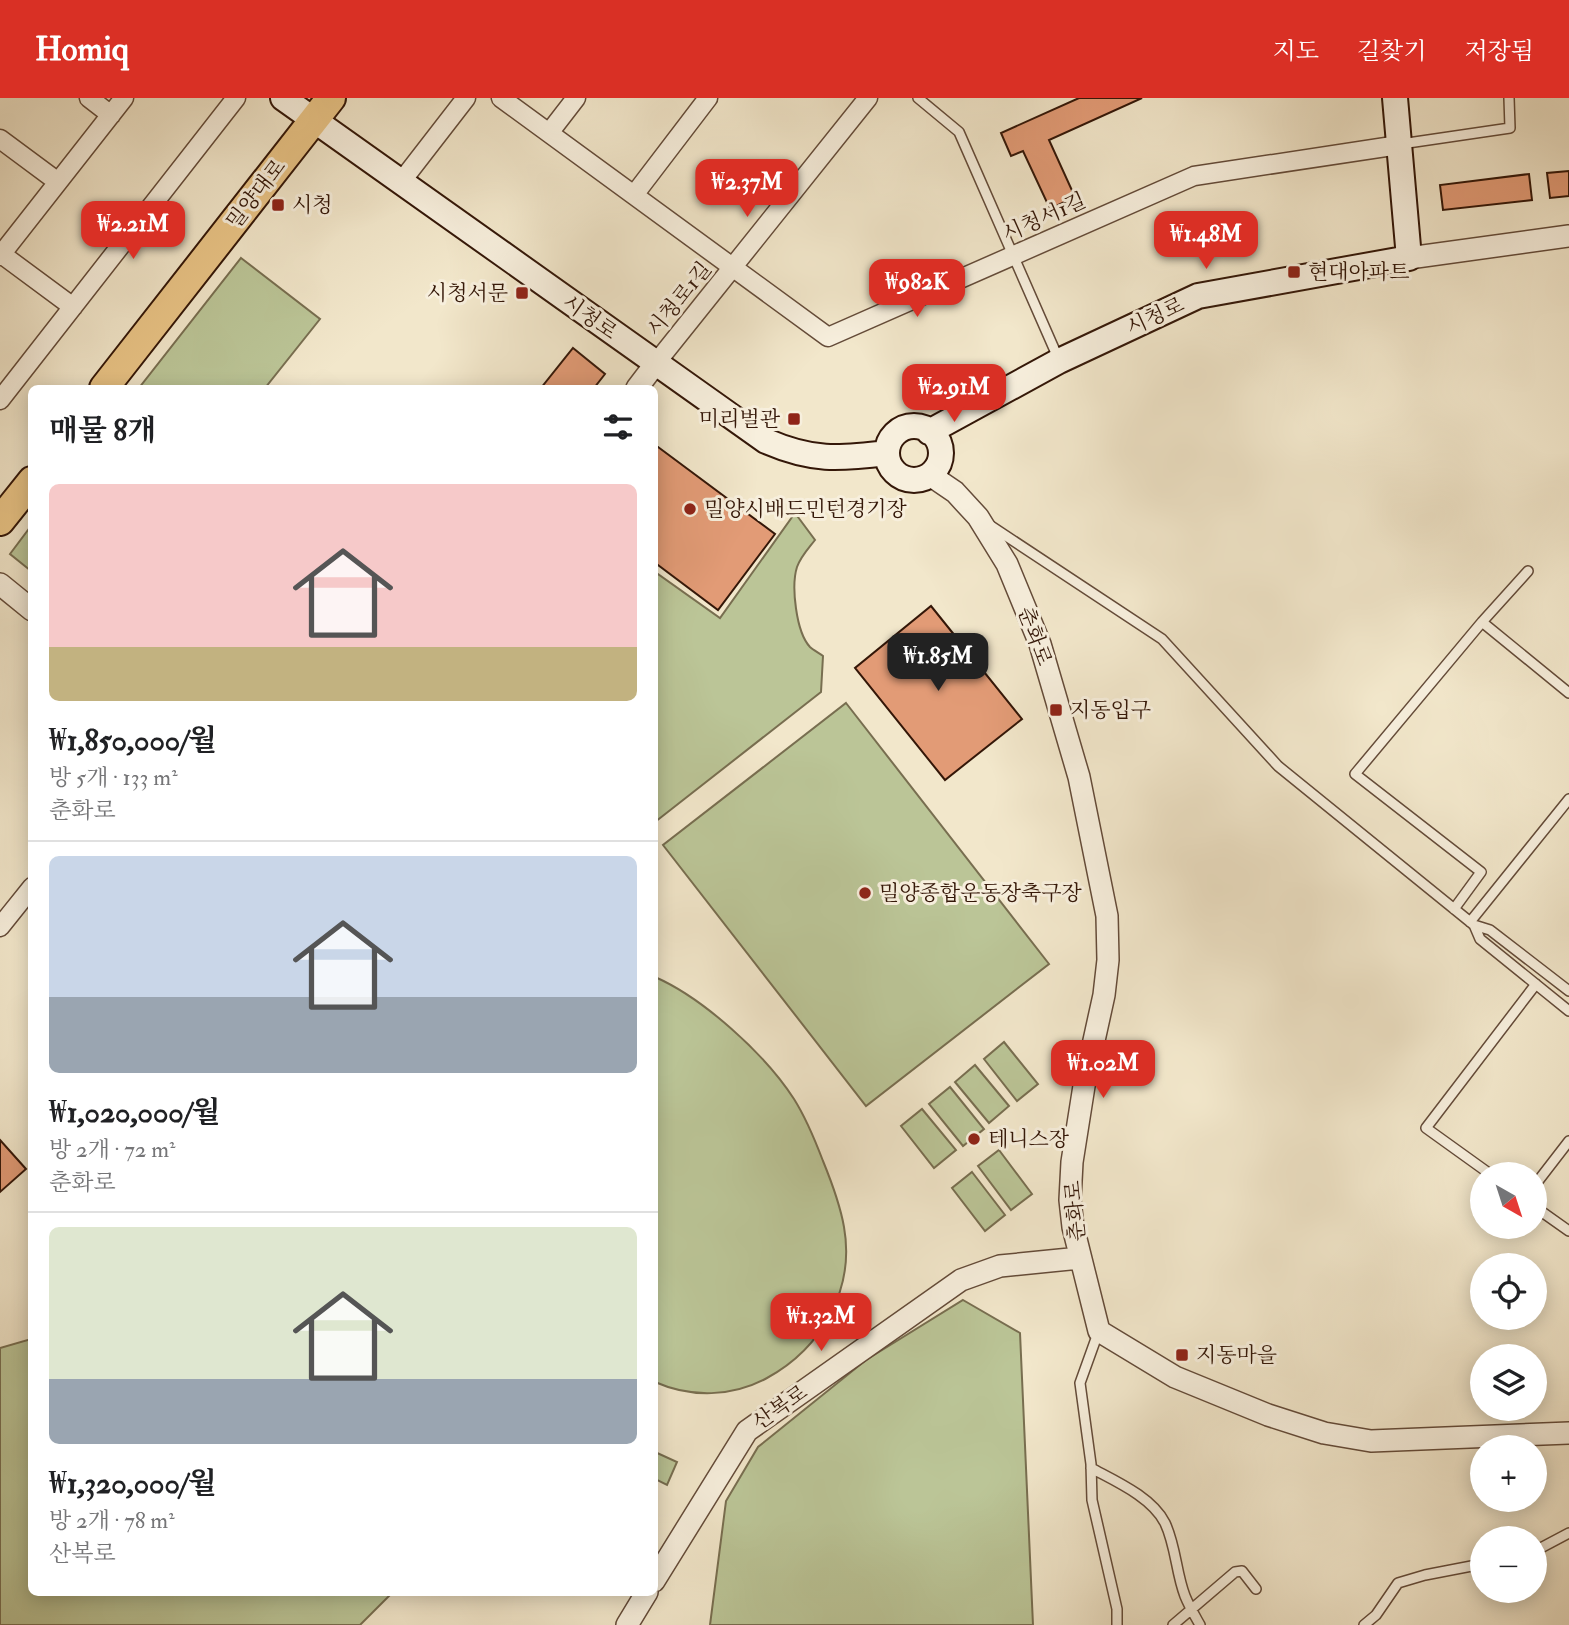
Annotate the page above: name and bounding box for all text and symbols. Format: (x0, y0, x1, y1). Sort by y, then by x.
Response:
text: Homiq (35, 29, 129, 70)
text: 지도 (1273, 36, 1319, 67)
text: 길찾기 (1357, 36, 1426, 67)
text: 저장됨 (1464, 36, 1534, 67)
street label: 밀양대로 (221, 154, 292, 235)
pin: ₩2.37M (690, 159, 804, 219)
text: ₩2.37M (711, 167, 783, 196)
street label: 시청서1길 (998, 187, 1090, 248)
place label: 시청 (292, 192, 333, 219)
marker: 시청 (270, 197, 286, 213)
pin: ₩2.21M (76, 202, 190, 261)
text: ₩2.21M (97, 209, 169, 238)
pin: ₩1.48M (1149, 212, 1263, 271)
text: ₩1.48M (1170, 219, 1242, 248)
street label: 시청로1길 (641, 256, 718, 342)
place label: 현대아파트 (1308, 259, 1409, 286)
pin: ₩982K (868, 260, 966, 319)
marker: 현대아파트 (1286, 264, 1302, 280)
text: ₩982K (885, 267, 949, 296)
place label: 시청서문 (427, 280, 508, 307)
marker: 시청서문 (514, 285, 530, 301)
street label: 시청로 (557, 289, 622, 346)
street label: 시청로 (1122, 291, 1188, 342)
pin: ₩2.91M (897, 364, 1011, 424)
text: ₩2.91M (918, 372, 990, 401)
place label: 미리벌관 (699, 406, 781, 433)
icon: filters (599, 408, 637, 446)
marker: 미리벌관 (786, 411, 802, 427)
text: 매물 8개 (49, 412, 156, 449)
place label: 밀양시배드민턴경기장 (704, 496, 908, 523)
marker: 밀양시배드민턴경기장 (682, 501, 698, 517)
icon: home (280, 530, 406, 656)
street label: 춘화로 (1011, 603, 1058, 669)
pin: ₩1.85M (881, 634, 995, 693)
text: ₩1.85M (903, 641, 973, 670)
place label: 지동입구 (1070, 697, 1151, 724)
marker: 지동입구 (1048, 702, 1064, 718)
text: ₩1,850,000/월 (49, 722, 217, 759)
text: 방 5개 · 133 m² (49, 763, 178, 792)
text: 춘화로 (49, 796, 116, 825)
place label: 밀양종합운동장축구장 (879, 880, 1083, 907)
marker: 밀양종합운동장축구장 (857, 885, 873, 901)
icon: home (280, 902, 406, 1028)
pin: ₩1.02M (1046, 1040, 1160, 1100)
text: ₩1.02M (1067, 1048, 1139, 1077)
text: ₩1,020,000/월 (49, 1094, 221, 1131)
place label: 테니스장 (988, 1126, 1070, 1153)
marker: 테니스장 (966, 1131, 982, 1147)
text: 방 2개 · 72 m² (49, 1135, 176, 1164)
north arrow (1470, 1162, 1547, 1239)
map controls (1470, 1162, 1547, 1603)
text: 춘화로 (49, 1168, 116, 1197)
street label: 춘화로 (1059, 1179, 1092, 1242)
button: locate (1470, 1253, 1547, 1330)
icon: home (280, 1273, 406, 1399)
pin: ₩1.32M (764, 1294, 878, 1353)
text: ₩1.32M (787, 1301, 855, 1330)
place label: 지동마을 (1196, 1342, 1277, 1369)
button: layers (1470, 1344, 1547, 1421)
marker: 지동마을 (1174, 1347, 1190, 1363)
street label: 산복로 (748, 1379, 813, 1436)
button: + (1470, 1435, 1547, 1512)
text: ₩1,320,000/월 (49, 1465, 217, 1502)
text: 방 2개 · 78 m² (49, 1506, 175, 1535)
button: − (1470, 1526, 1547, 1603)
text: 산복로 (49, 1539, 116, 1568)

